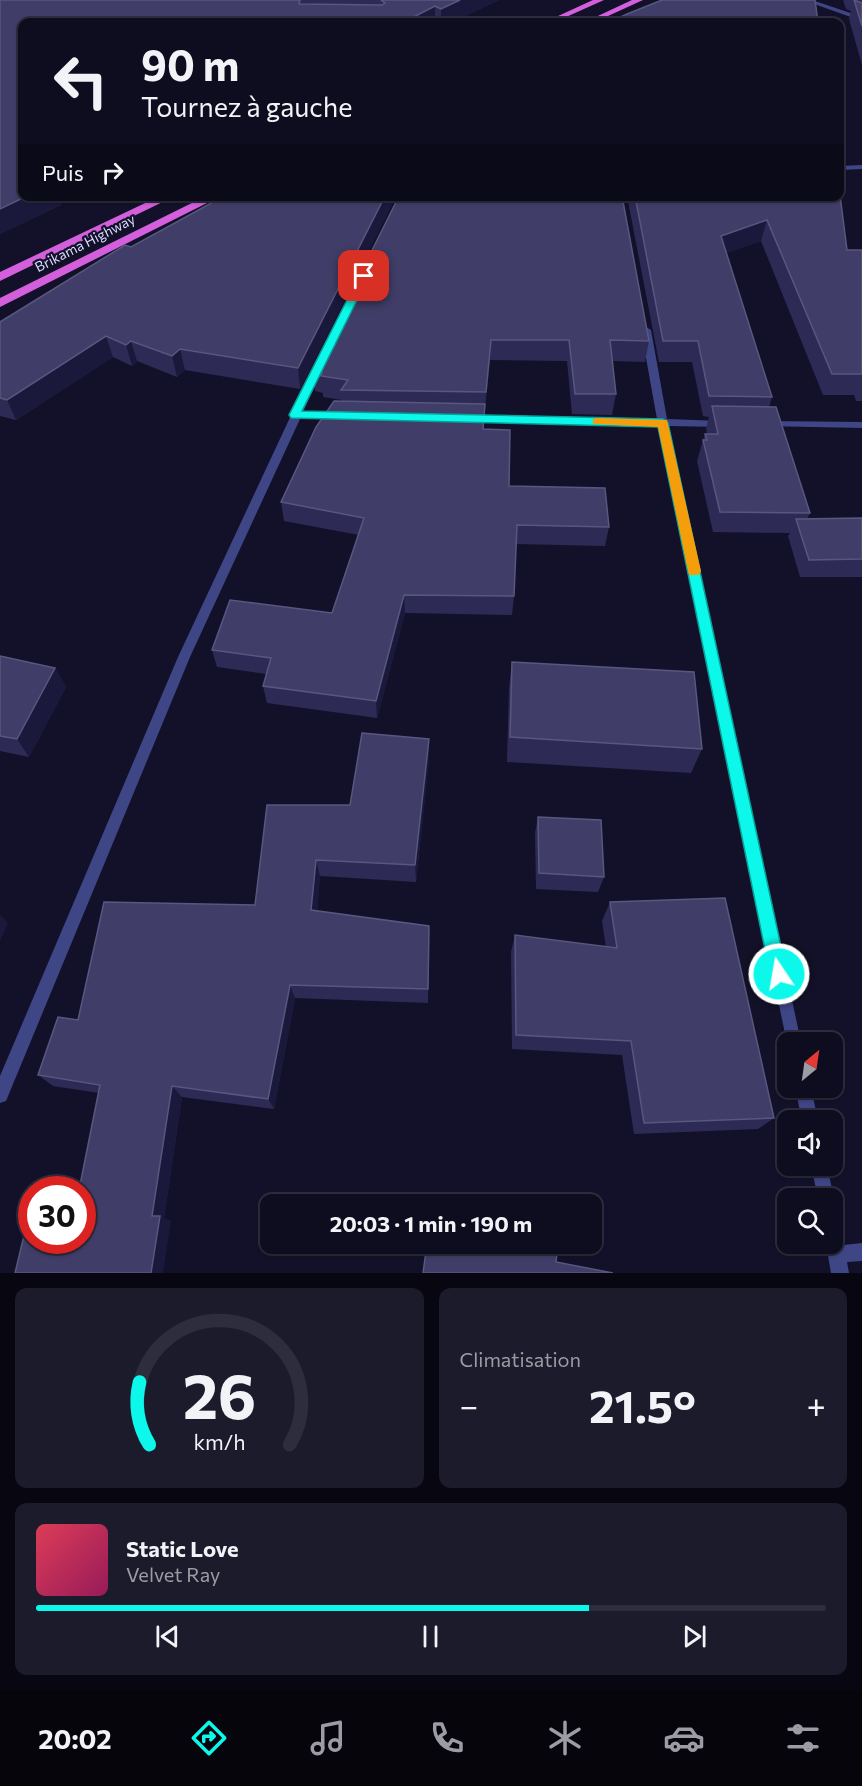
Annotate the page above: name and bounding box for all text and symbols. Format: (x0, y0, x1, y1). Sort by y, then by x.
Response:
text: 90 m (141, 38, 240, 90)
icon: left (42, 42, 120, 120)
text: Tournez à gauche (141, 90, 352, 123)
icon: right (96, 156, 129, 189)
text: Puis (42, 159, 84, 186)
street label: Brikama Highway (32, 210, 138, 275)
pin (338, 250, 389, 301)
icon: arrive (347, 259, 380, 292)
position arrow (747, 942, 811, 1006)
north arrow (777, 1032, 843, 1098)
map controls (777, 1032, 843, 1254)
button: sound (777, 1110, 843, 1176)
speed limit sign: 30 (18, 1176, 96, 1254)
button: search (777, 1188, 843, 1254)
text: 20:03 · 1 min · 190 m (330, 1210, 532, 1237)
text: Climatisation (460, 1347, 581, 1371)
text: 26 (182, 1356, 256, 1432)
text: 21.5° (589, 1377, 696, 1432)
text: − (460, 1384, 478, 1425)
text: + (807, 1384, 826, 1425)
text: km/h (193, 1428, 245, 1454)
text: Static Love (126, 1535, 239, 1562)
text: Velvet Ray (126, 1562, 220, 1586)
icon: previous (151, 1620, 184, 1653)
icon: pause (414, 1620, 447, 1653)
icon: next (678, 1620, 711, 1653)
icon: directions (188, 1717, 230, 1759)
icon: music (307, 1717, 349, 1759)
icon: phone (426, 1717, 468, 1759)
icon: climate (544, 1717, 586, 1759)
icon: car (663, 1717, 705, 1759)
icon: filters (782, 1717, 824, 1759)
text: 20:02 (38, 1722, 112, 1755)

